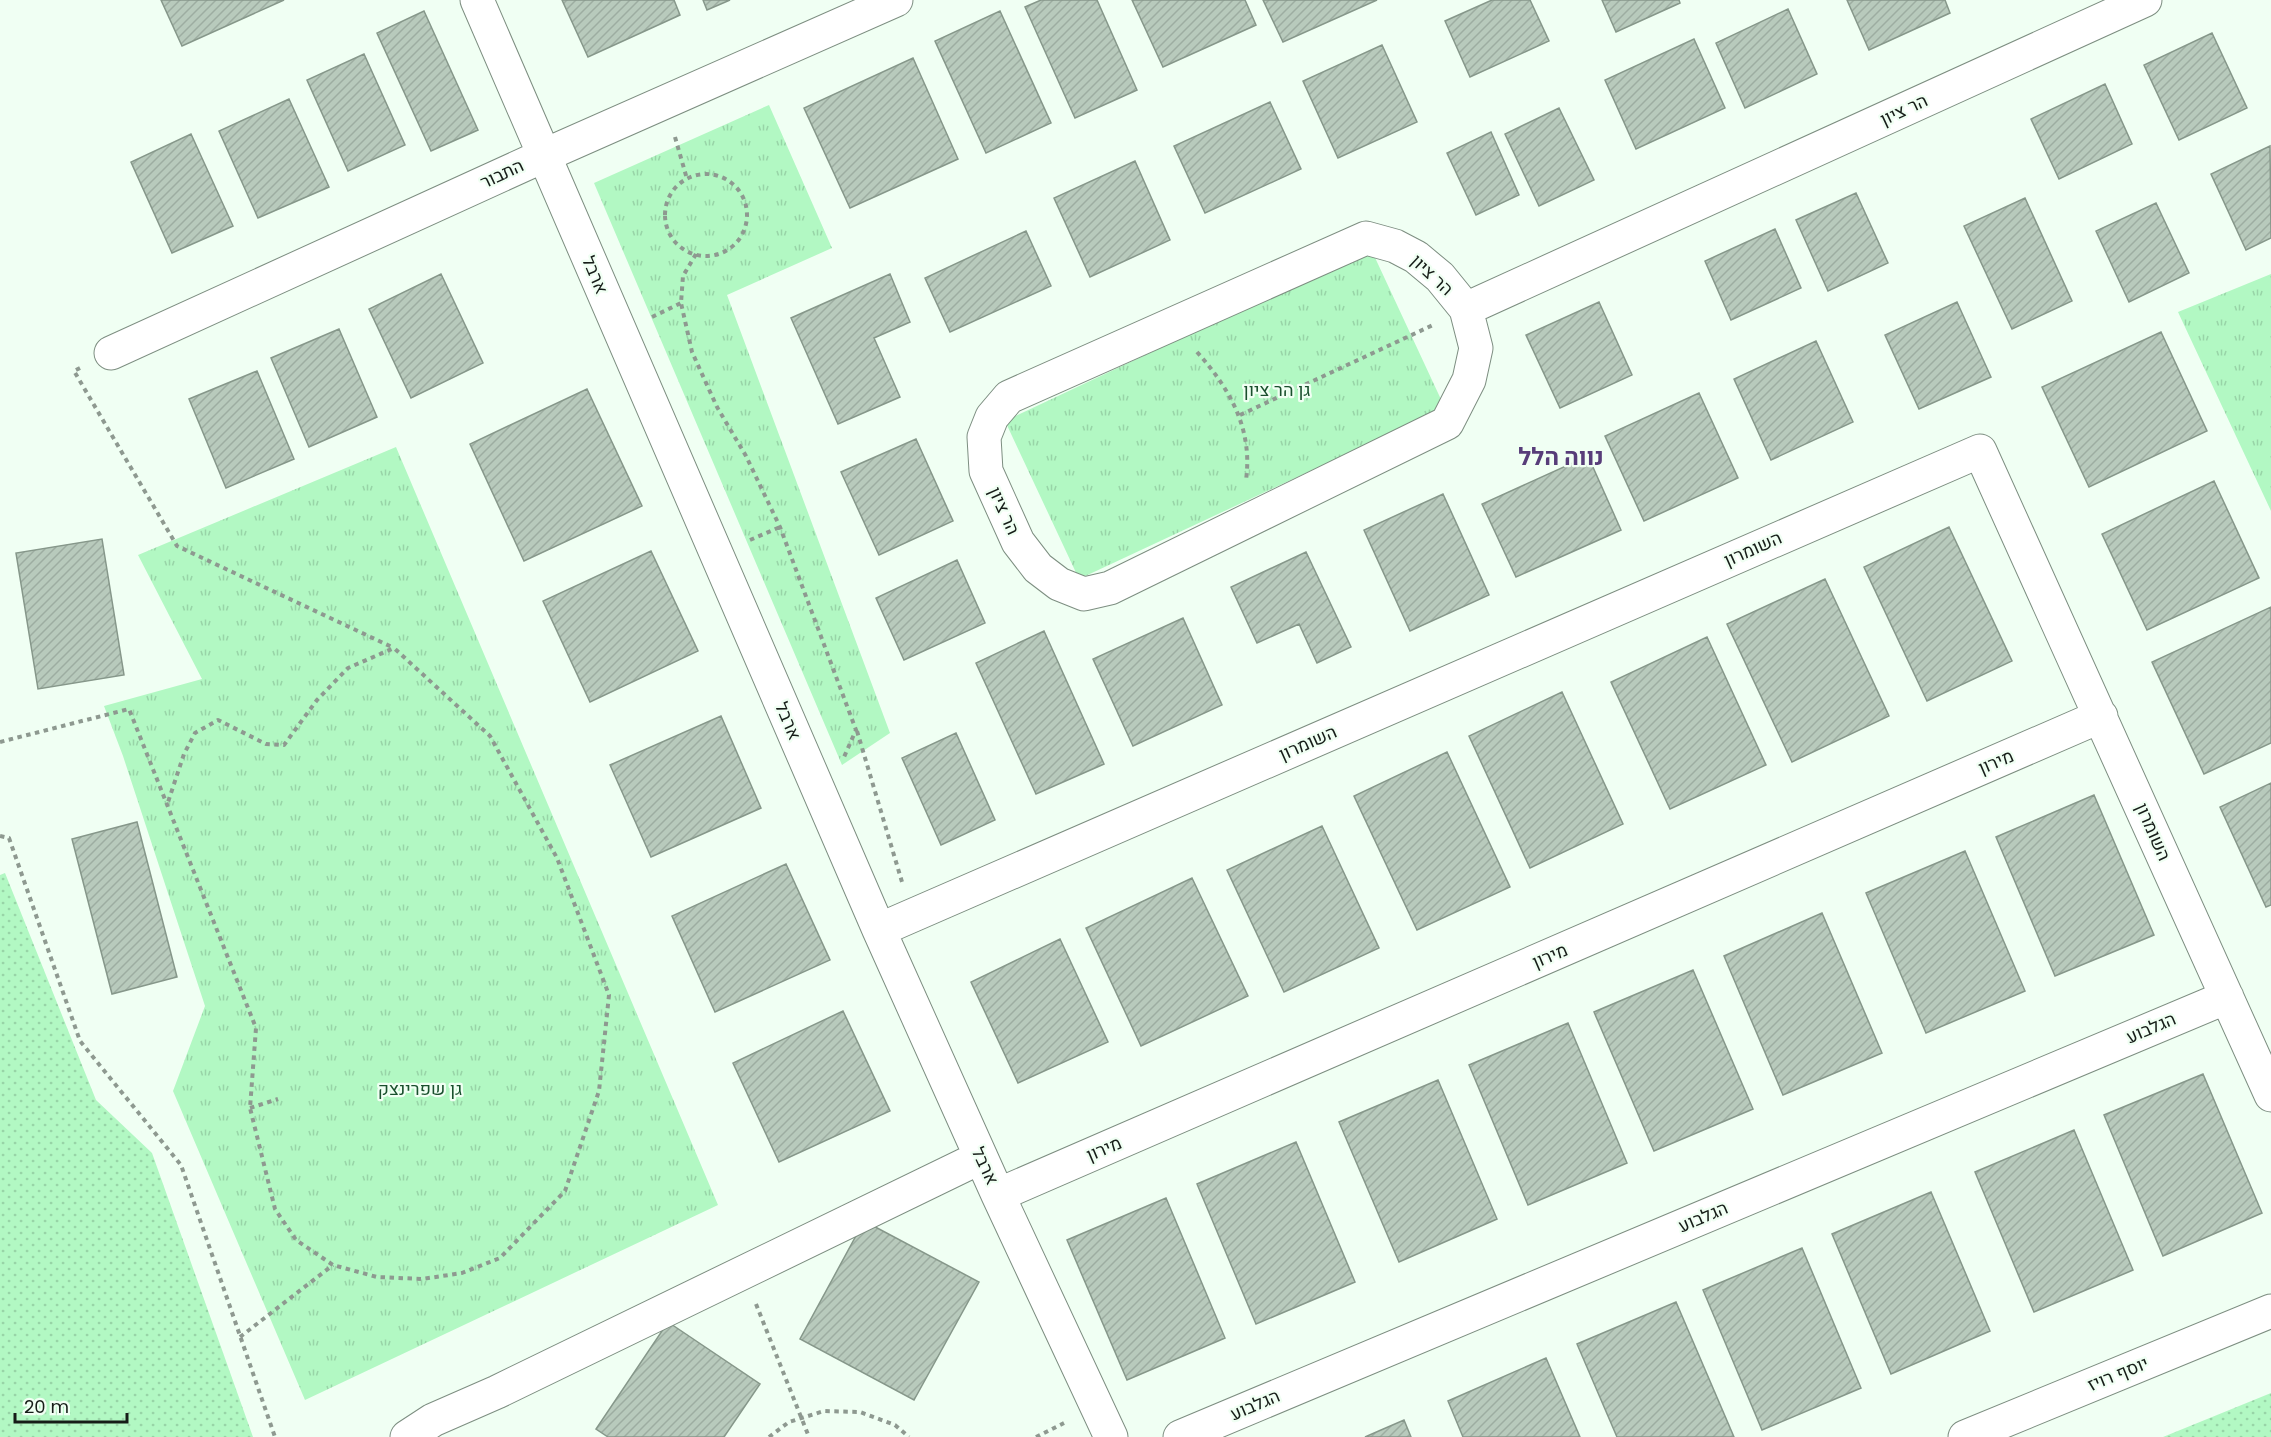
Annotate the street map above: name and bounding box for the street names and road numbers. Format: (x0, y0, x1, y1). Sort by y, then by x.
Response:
street label: הר ציון (1876, 88, 1932, 131)
street label: התבור (476, 153, 528, 194)
street label: הר ציון (1406, 248, 1459, 301)
street label: ארבל (576, 252, 615, 298)
street label: הר ציון (983, 483, 1026, 539)
street label: השומרון (1720, 525, 1786, 572)
street label: ארבל (769, 698, 808, 744)
street label: השומרון (1275, 719, 1341, 766)
street label: מירון (1974, 743, 2017, 780)
street label: השומרון (2130, 799, 2177, 865)
street label: מירון (1528, 937, 1571, 974)
street label: הגלבוע (2122, 1006, 2180, 1049)
street label: מירון (1082, 1130, 1125, 1167)
street label: ארבל (966, 1143, 1005, 1189)
street label: הגלבוע (1674, 1195, 1732, 1238)
street label: יוסף רויז (2084, 1350, 2152, 1397)
street label: הגלבוע (1226, 1383, 1284, 1426)

